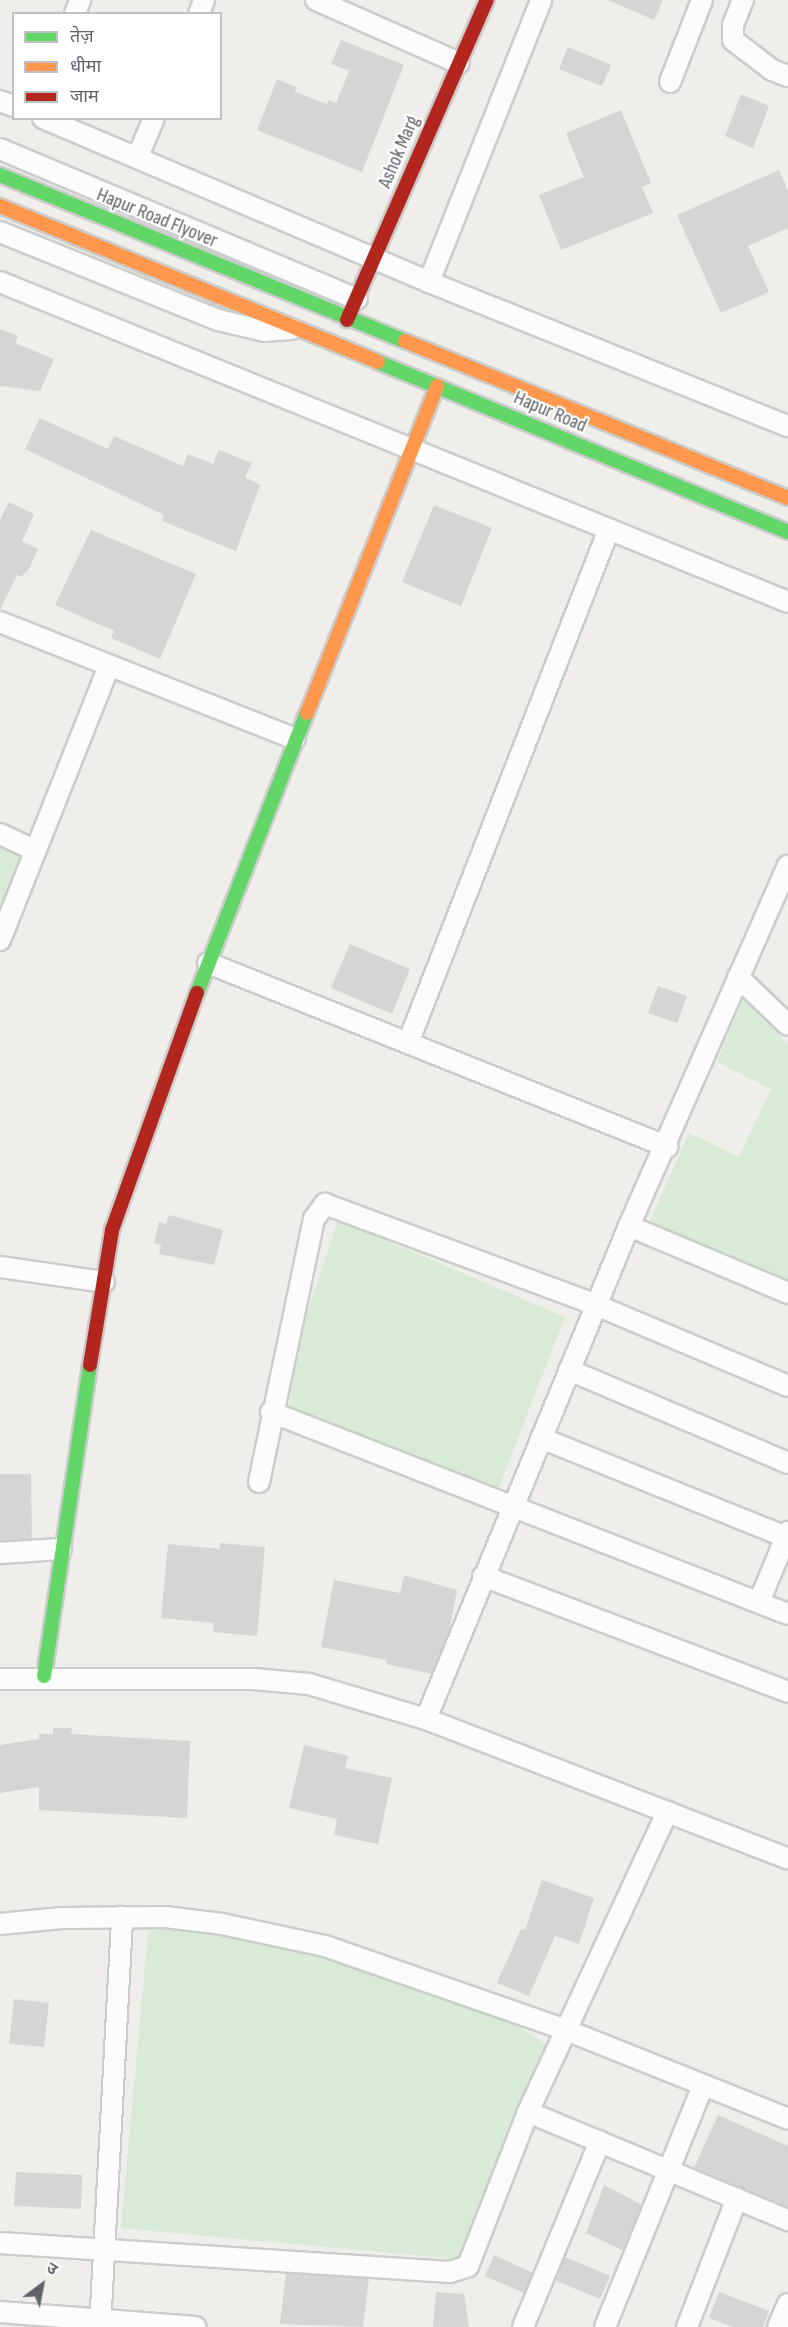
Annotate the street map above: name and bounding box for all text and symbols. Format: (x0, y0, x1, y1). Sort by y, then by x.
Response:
legend (12, 12, 222, 120)
text: तेज़ (70, 26, 94, 47)
text: धीमा (70, 56, 101, 77)
text: जाम (70, 86, 99, 107)
street label: Ashok Marg (373, 112, 425, 192)
street label: Hapur Road Flyover (93, 183, 221, 253)
street label: Hapur Road (510, 386, 590, 438)
north arrow (12, 2255, 72, 2315)
text: उ (43, 2259, 61, 2280)

